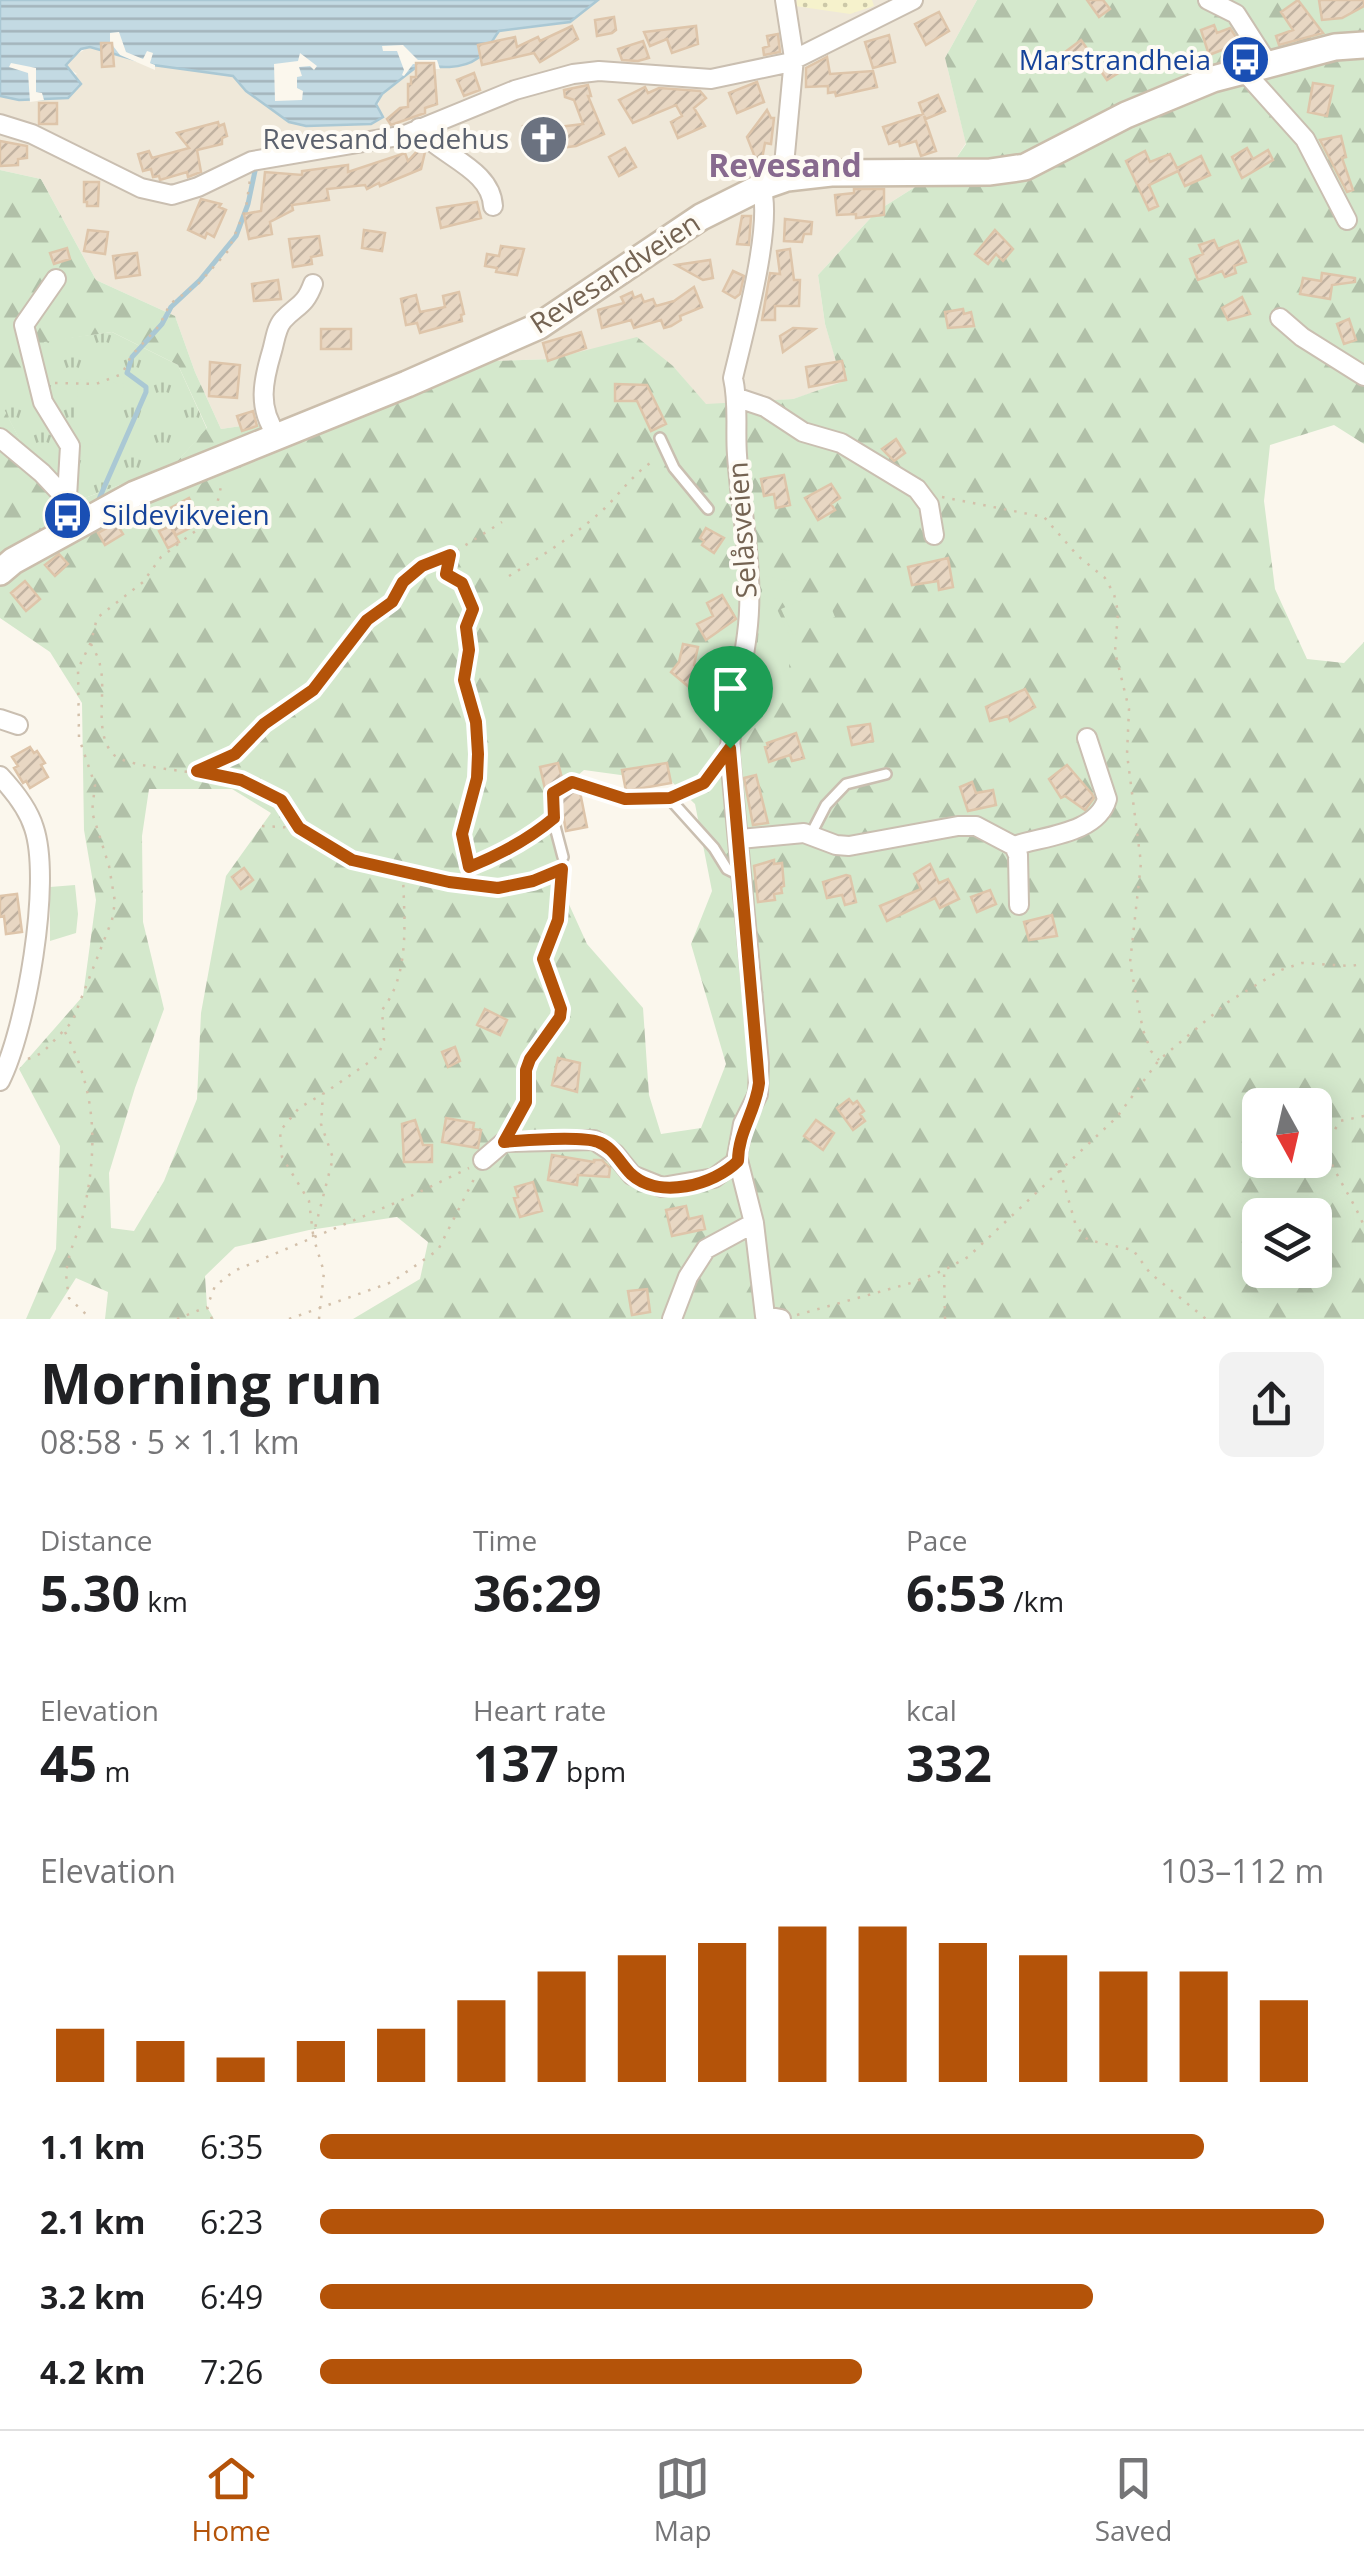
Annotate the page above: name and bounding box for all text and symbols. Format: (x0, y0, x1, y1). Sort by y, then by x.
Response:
bus stop icon: Marstrandheia (1220, 34, 1272, 86)
place label: Marstrandheia (1019, 40, 1211, 78)
church icon: Revesand bedehus (518, 113, 570, 165)
place label: Revesand bedehus (262, 119, 509, 157)
district label: Revesand (708, 143, 862, 186)
street label: Revesandveien (522, 203, 707, 341)
street label: Selåsveien (717, 461, 765, 600)
bus stop icon: Sildevikveien (41, 489, 93, 541)
place label: Sildevikveien (102, 495, 270, 533)
pin (688, 646, 773, 749)
icon: arrive (703, 661, 758, 716)
north arrow (1242, 1088, 1332, 1178)
map controls (1242, 1088, 1332, 1288)
button: layers (1242, 1198, 1332, 1288)
text: Morning run (40, 1345, 383, 1420)
button: share (1219, 1352, 1324, 1457)
text: 08:58 · 5 × 1.1 km (40, 1420, 300, 1463)
text: Distance (40, 1521, 153, 1559)
text: Time (473, 1521, 537, 1559)
text: Pace (906, 1521, 968, 1559)
text: 5.30 (40, 1559, 140, 1627)
text: 36:29 (473, 1559, 602, 1627)
text: 6:53 (906, 1559, 1006, 1627)
text: km (140, 1582, 188, 1620)
text: /km (1006, 1582, 1064, 1620)
text: Elevation (40, 1691, 159, 1729)
text: Heart rate (473, 1691, 606, 1729)
text: kcal (906, 1691, 957, 1729)
text: 45 (40, 1729, 97, 1797)
text: 137 (473, 1729, 559, 1797)
text: 332 (906, 1729, 992, 1797)
text: m (97, 1752, 130, 1790)
text: bpm (559, 1752, 626, 1790)
text: Elevation (40, 1849, 176, 1892)
text: 103–112 m (1160, 1849, 1324, 1892)
text: 1.1 km (40, 2125, 145, 2168)
text: 6:35 (200, 2125, 263, 2168)
text: 2.1 km (40, 2200, 145, 2243)
text: 6:23 (200, 2200, 263, 2243)
text: 3.2 km (40, 2275, 145, 2318)
text: 6:49 (200, 2275, 263, 2318)
text: 4.2 km (40, 2350, 145, 2393)
text: 7:26 (200, 2350, 263, 2393)
tab: Home (192, 2451, 271, 2549)
tab: Map (654, 2451, 712, 2549)
tab: Saved (1095, 2451, 1172, 2549)

